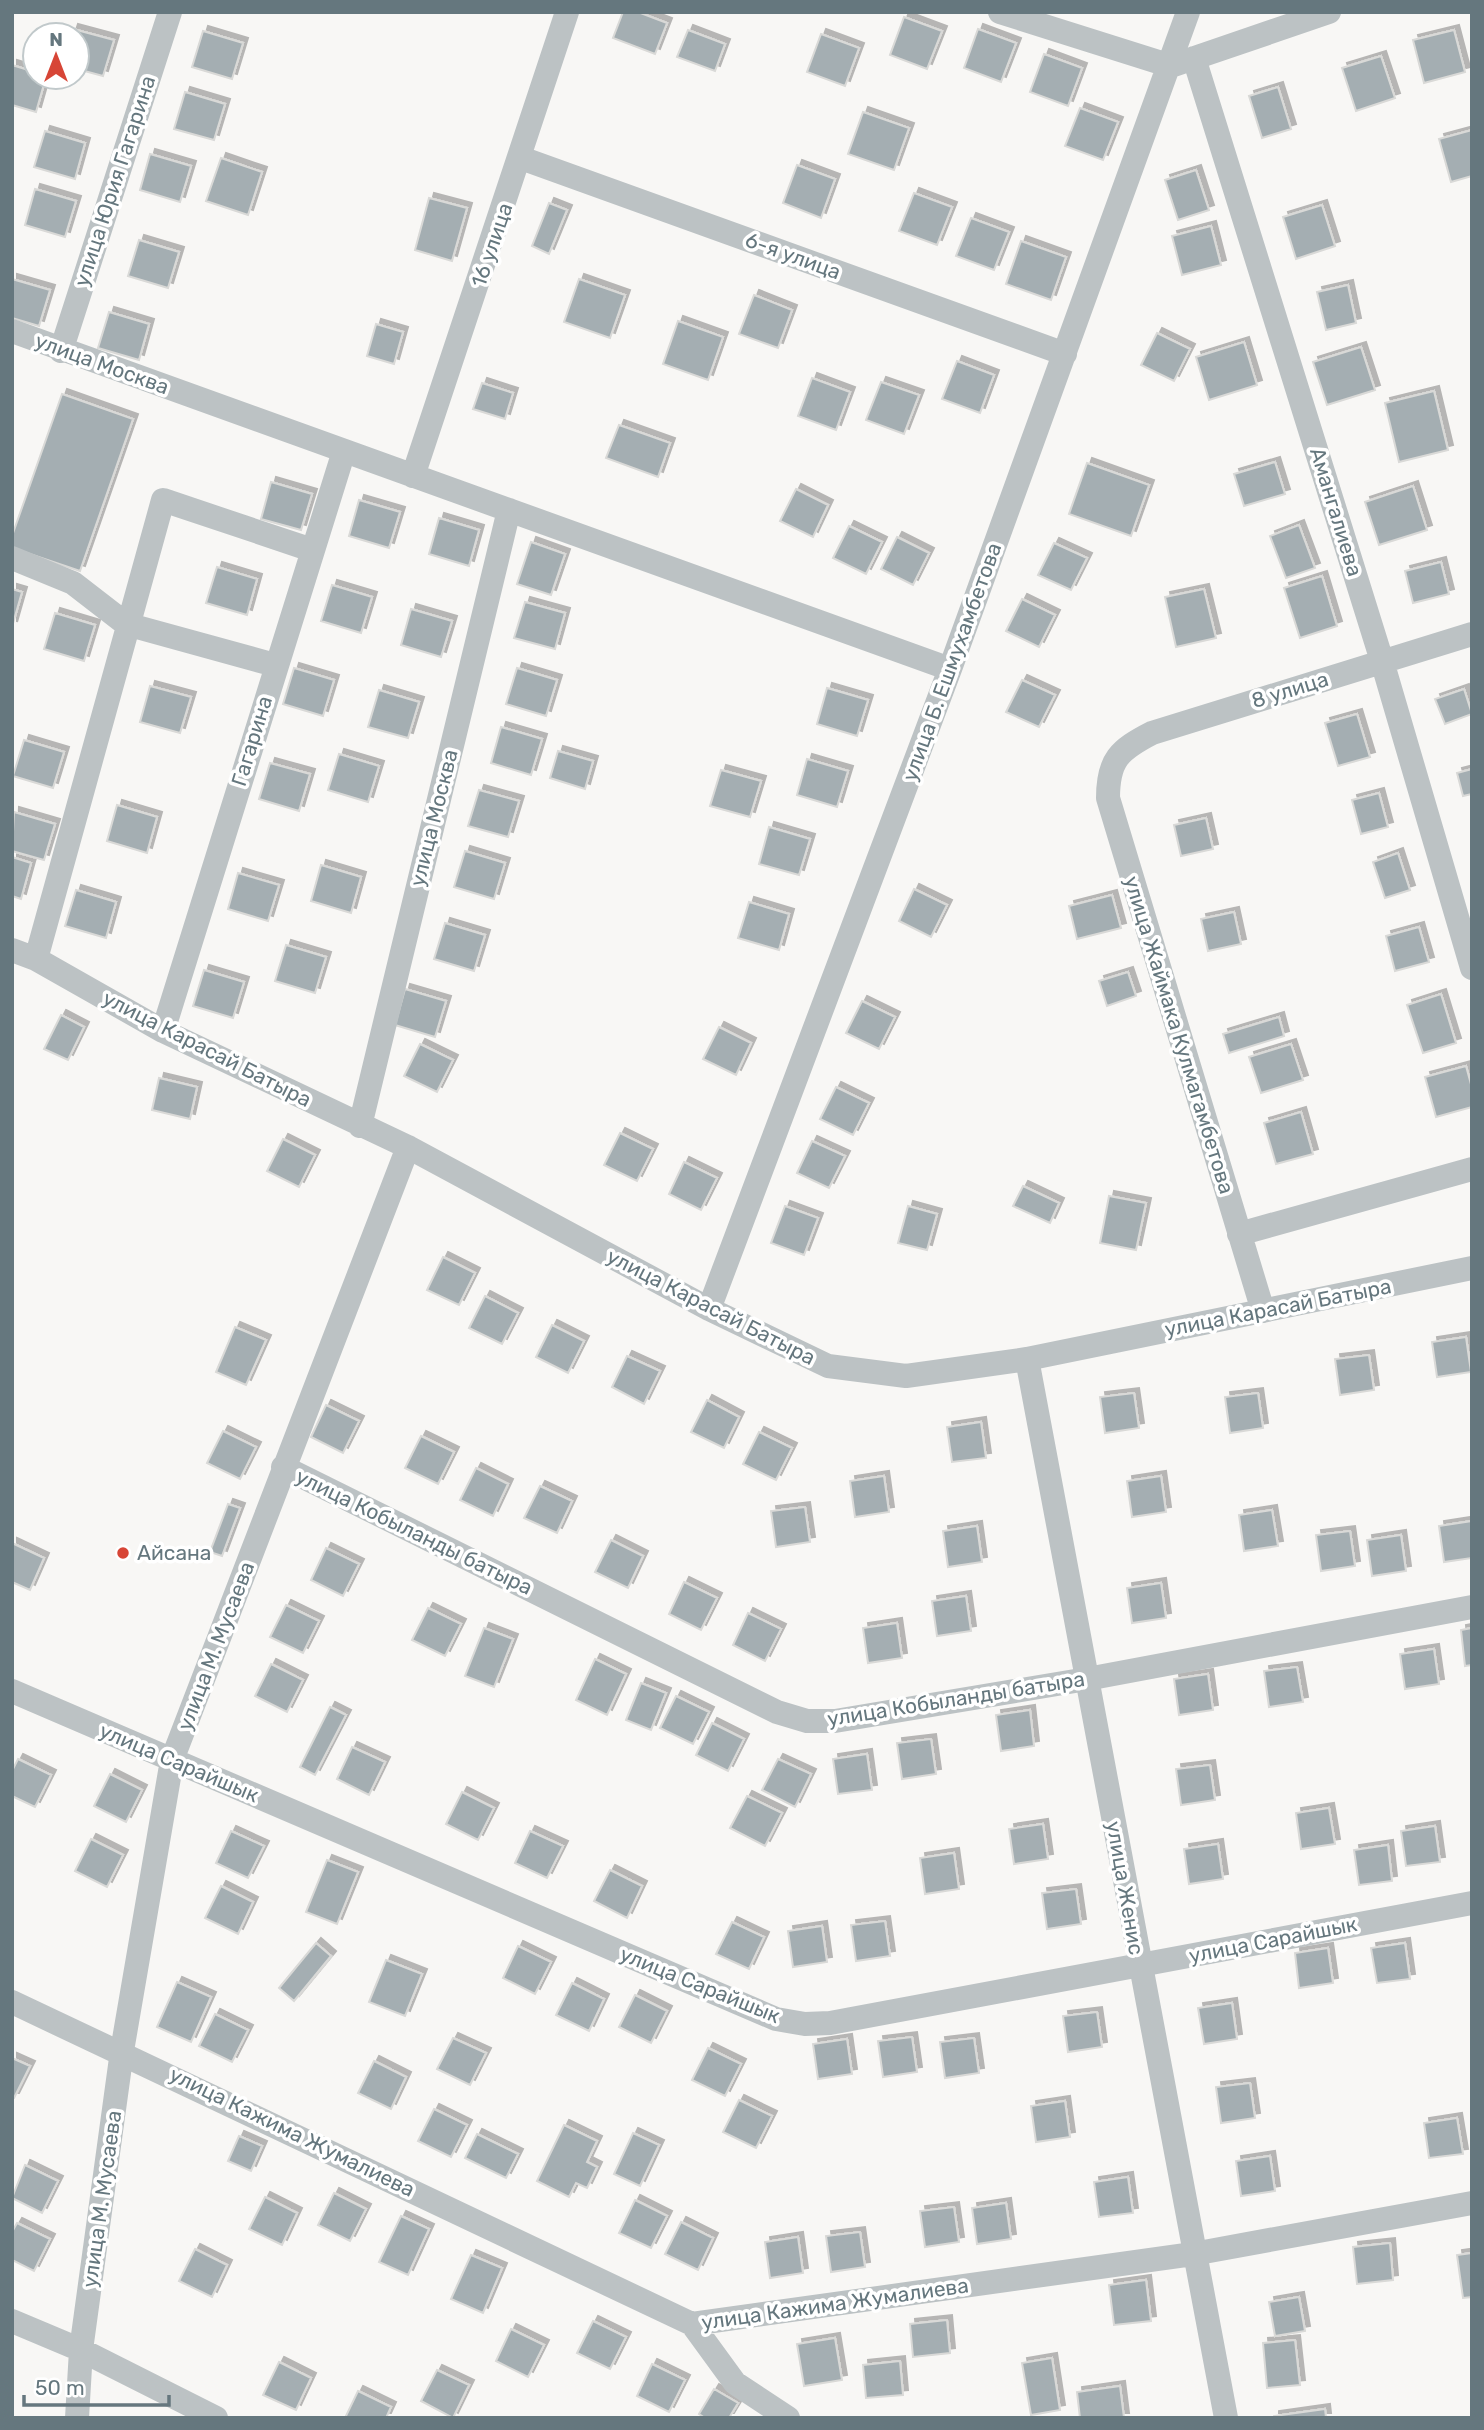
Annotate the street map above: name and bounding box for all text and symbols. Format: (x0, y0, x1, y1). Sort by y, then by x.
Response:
north arrow (21, 21, 91, 91)
text: N (49, 28, 63, 51)
street label: улица Юрия Гагарина (69, 72, 160, 289)
street label: 16 улица (466, 200, 518, 290)
street label: 6-я улица (742, 227, 844, 284)
street label: улица Москва (32, 328, 172, 399)
street label: Амангалиева (1305, 444, 1368, 579)
street label: улица Б. Ешмухамбетова (897, 539, 1006, 784)
street label: 8 улица (1248, 666, 1331, 713)
street label: Гагарина (226, 693, 277, 789)
street label: улица Москва (404, 747, 463, 889)
street label: улица Жаймака Кулмагамбетова (1119, 873, 1240, 1197)
street label: улица Карасай Батыра (99, 985, 316, 1112)
street label: улица Карасай Батыра (603, 1243, 820, 1370)
street label: улица Карасай Батыра (1162, 1273, 1393, 1342)
street label: улица Кобыланды батыра (292, 1463, 537, 1600)
place label: Айсана (137, 1540, 211, 1565)
marker: Айсана (115, 1545, 131, 1561)
street label: улица М. Мусаева (172, 1558, 259, 1734)
street label: улица Кобыланды батыра (825, 1666, 1086, 1731)
street label: улица Сарайшык (96, 1718, 263, 1807)
street label: улица Женис (1101, 1819, 1150, 1957)
street label: улица Сарайшык (1187, 1911, 1359, 1968)
street label: улица Сарайшык (616, 1941, 784, 2028)
street label: улица Кажима Жумалиева (166, 2061, 419, 2202)
street label: улица М. Мусаева (77, 2109, 126, 2289)
street label: улица Кажима Жумалиева (700, 2272, 970, 2335)
scale bar (24, 2364, 170, 2408)
text: 50 m (35, 2375, 85, 2400)

